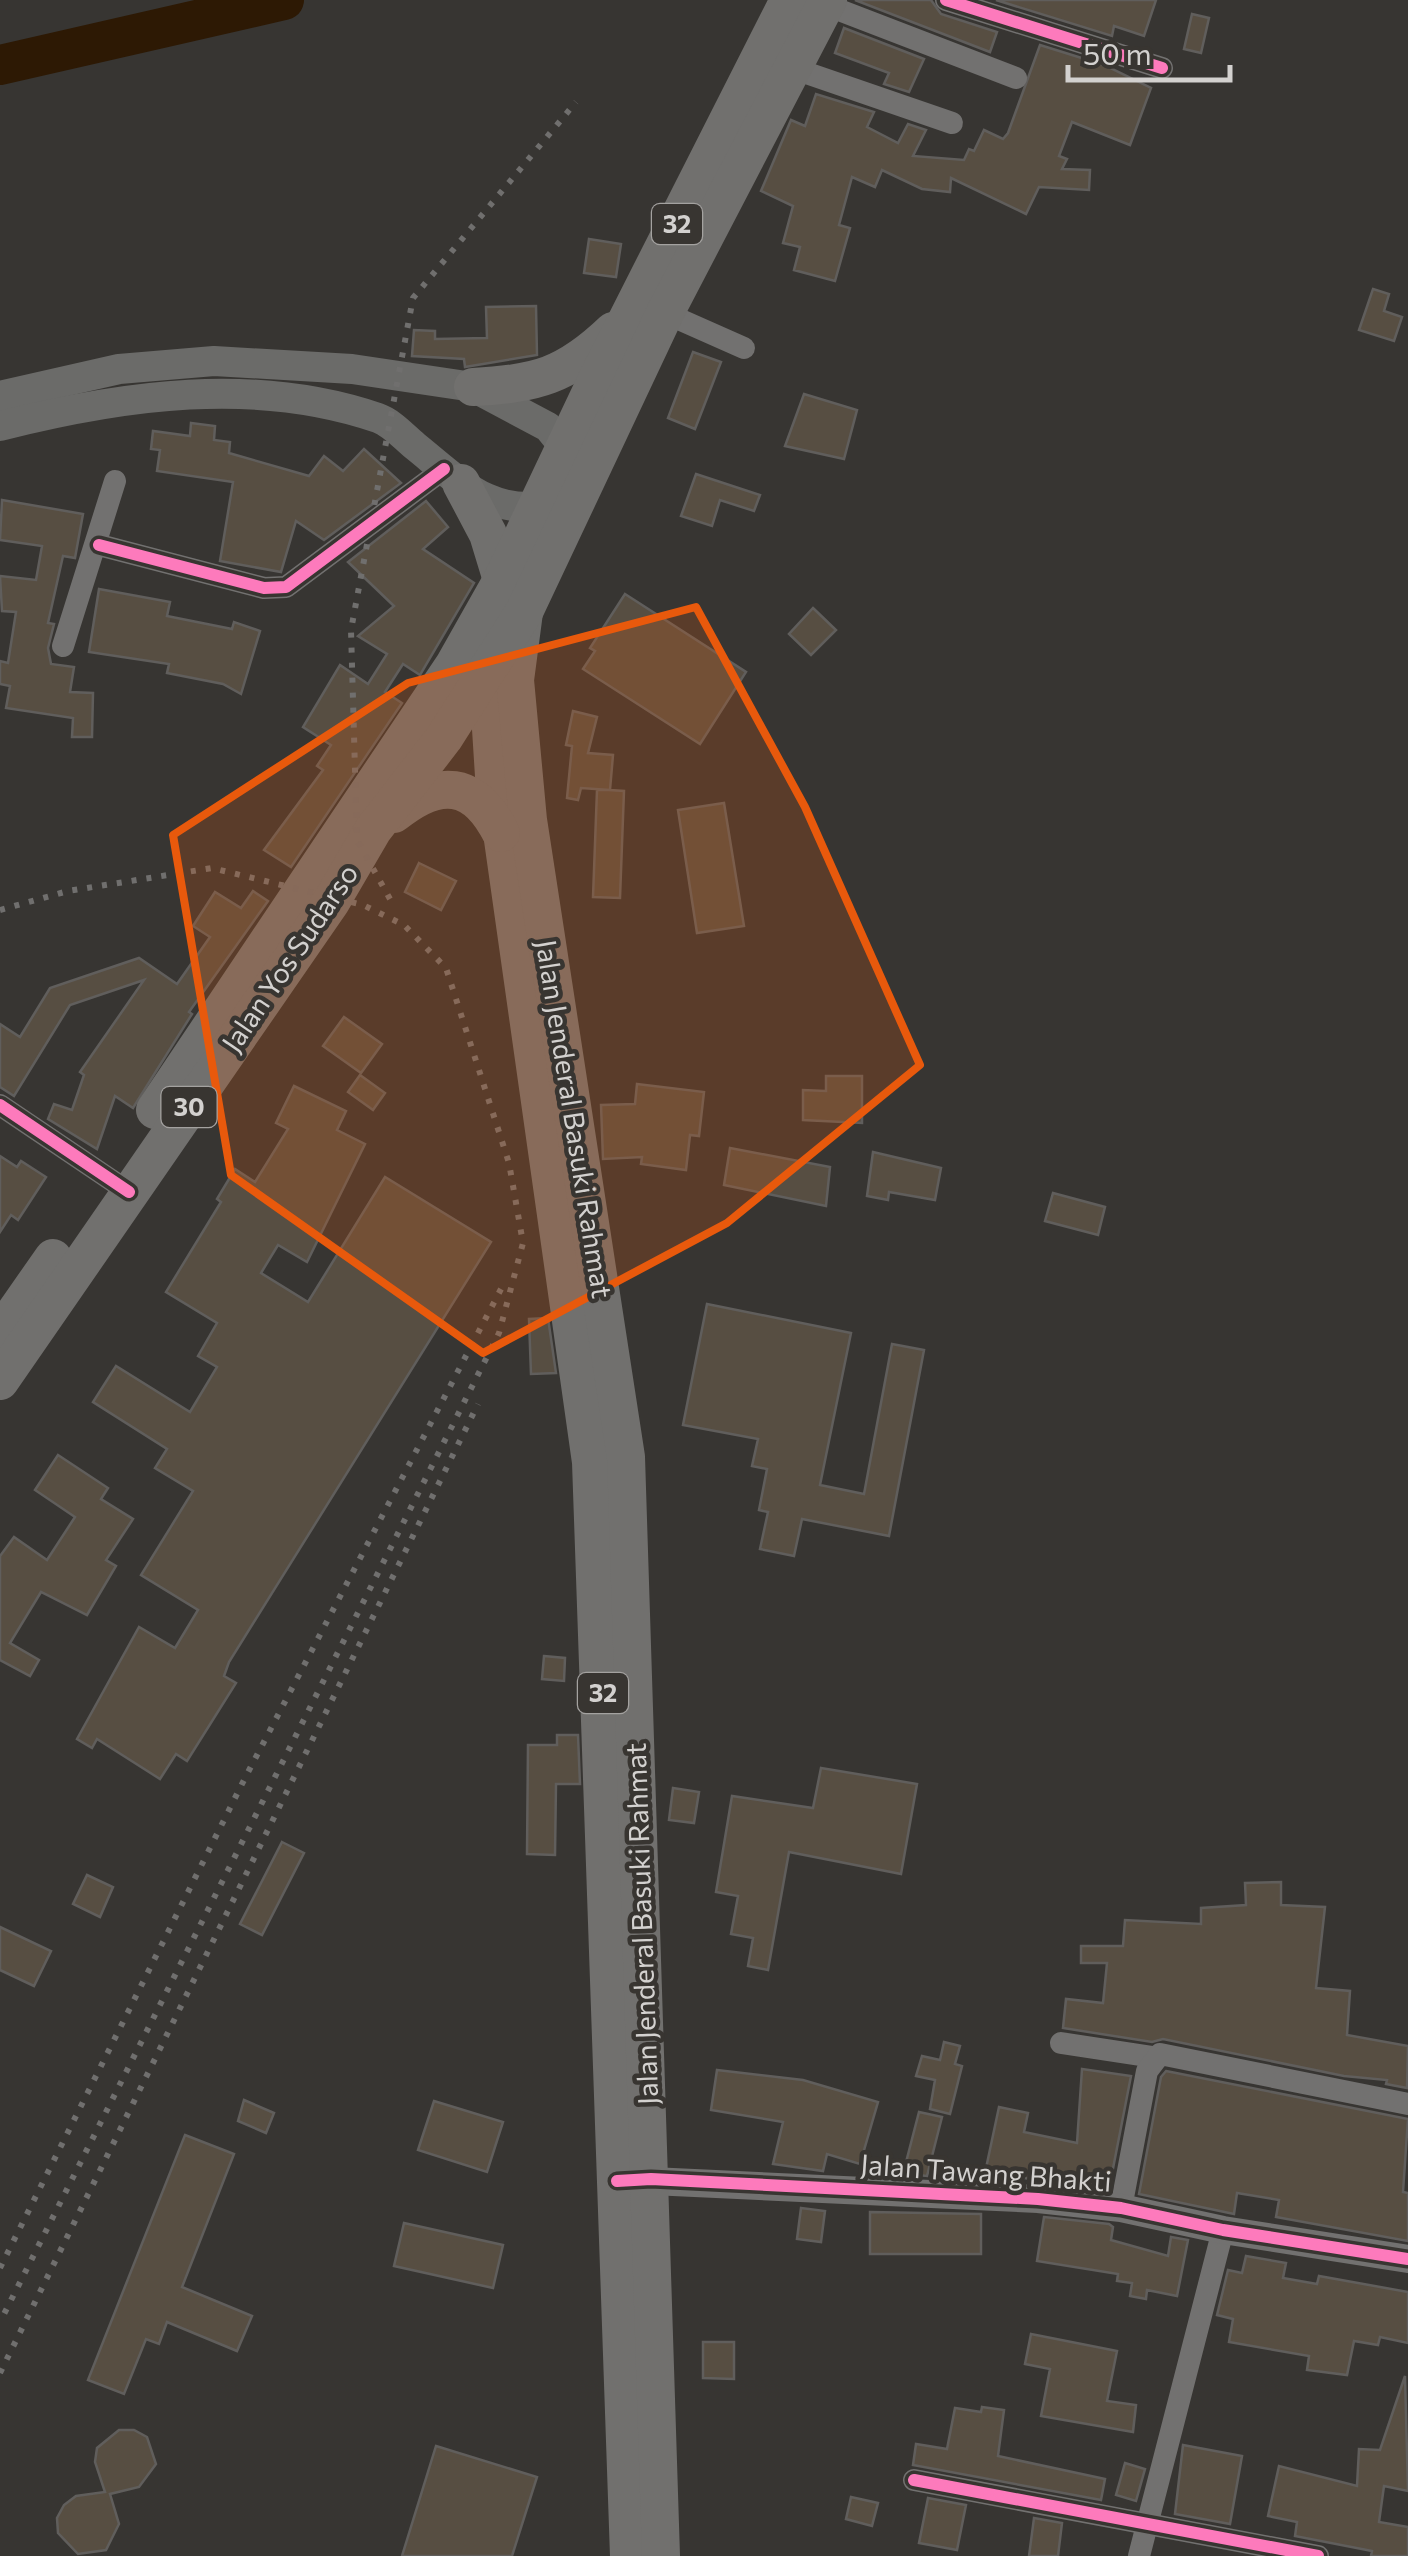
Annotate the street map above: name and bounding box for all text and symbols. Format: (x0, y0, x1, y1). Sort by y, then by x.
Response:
scale bar (1068, 20, 1230, 82)
text: 50 m (1083, 34, 1152, 71)
road number: 32 (652, 204, 702, 244)
street label: Jalan Yos Sudarso (214, 857, 365, 1058)
street label: Jalan Jenderal Basuki Rahmat (530, 937, 620, 1301)
road number: 30 (162, 1087, 216, 1127)
road number: 32 (578, 1673, 628, 1713)
street label: Jalan Jenderal Basuki Rahmat (618, 1742, 664, 2106)
street label: Jalan Tawang Bhakti (859, 2146, 1113, 2198)

